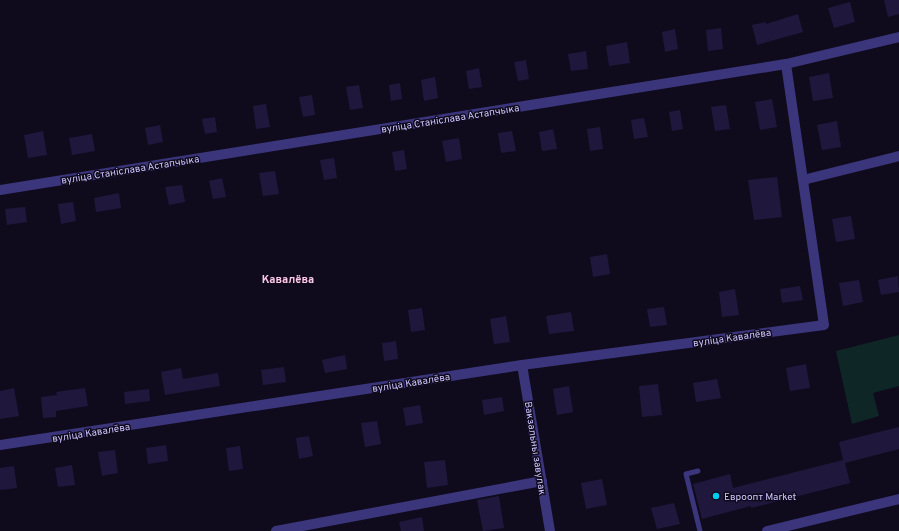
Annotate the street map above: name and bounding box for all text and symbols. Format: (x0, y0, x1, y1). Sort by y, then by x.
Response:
street label: вуліца Станіслава Астапчыка (380, 102, 520, 137)
street label: вуліца Станіслава Астапчыка (60, 153, 200, 188)
district label: Кавалёва (262, 273, 314, 287)
street label: вуліца Кавалёва (692, 327, 772, 350)
street label: вуліца Кавалёва (371, 371, 451, 396)
street label: Вакзальны завулак (521, 401, 548, 496)
street label: вуліца Кавалёва (51, 421, 131, 446)
marker: Евроопт Market (711, 491, 721, 501)
place label: Евроопт Market (724, 491, 797, 504)

